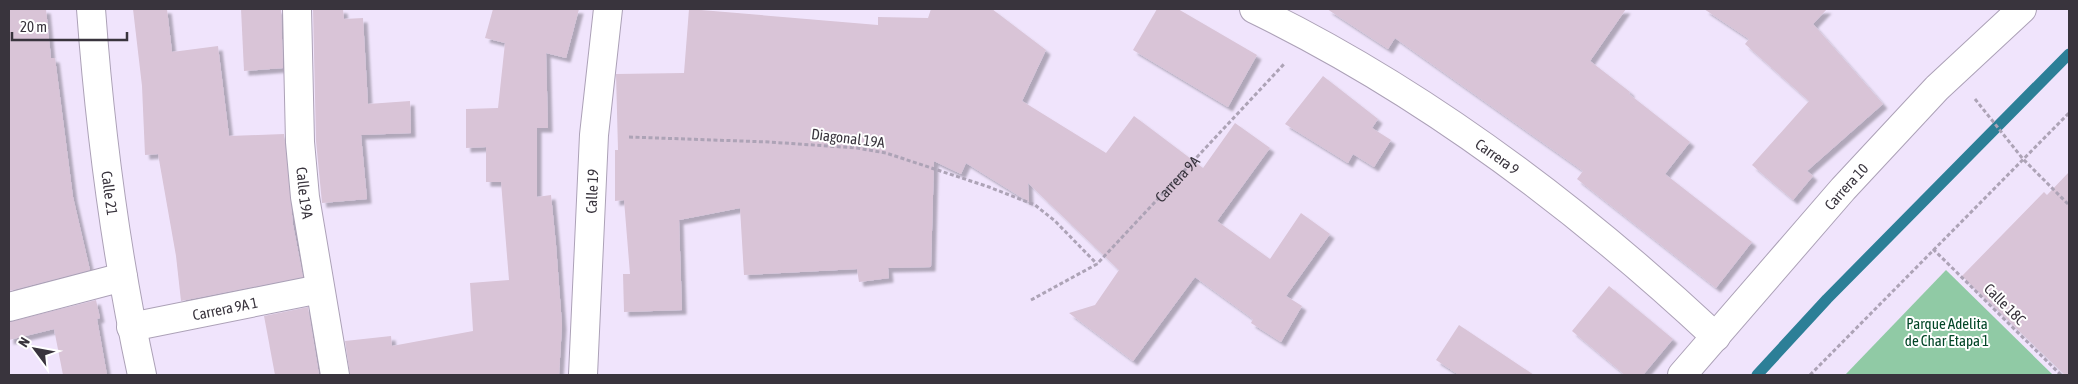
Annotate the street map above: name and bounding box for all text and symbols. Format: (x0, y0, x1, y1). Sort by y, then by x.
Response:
scale bar (12, 10, 128, 42)
text: 20 m (20, 18, 47, 35)
street label: Diagonal 19A (810, 125, 886, 151)
street label: Carrera 9 (1473, 135, 1523, 178)
street label: Carrera 9A (1151, 152, 1203, 205)
street label: Carrera 10 (1821, 160, 1871, 213)
street label: Calle 19A (294, 166, 317, 220)
street label: Calle 19 (582, 169, 601, 214)
street label: Calle 21 (99, 170, 122, 216)
street label: Calle 18C (1981, 280, 2029, 328)
street label: Carrera 9A 1 (191, 293, 259, 323)
park label: Parque Adelita de Char Etapa 1 (1905, 315, 1989, 349)
north arrow (10, 324, 60, 374)
text: N (15, 334, 33, 350)

